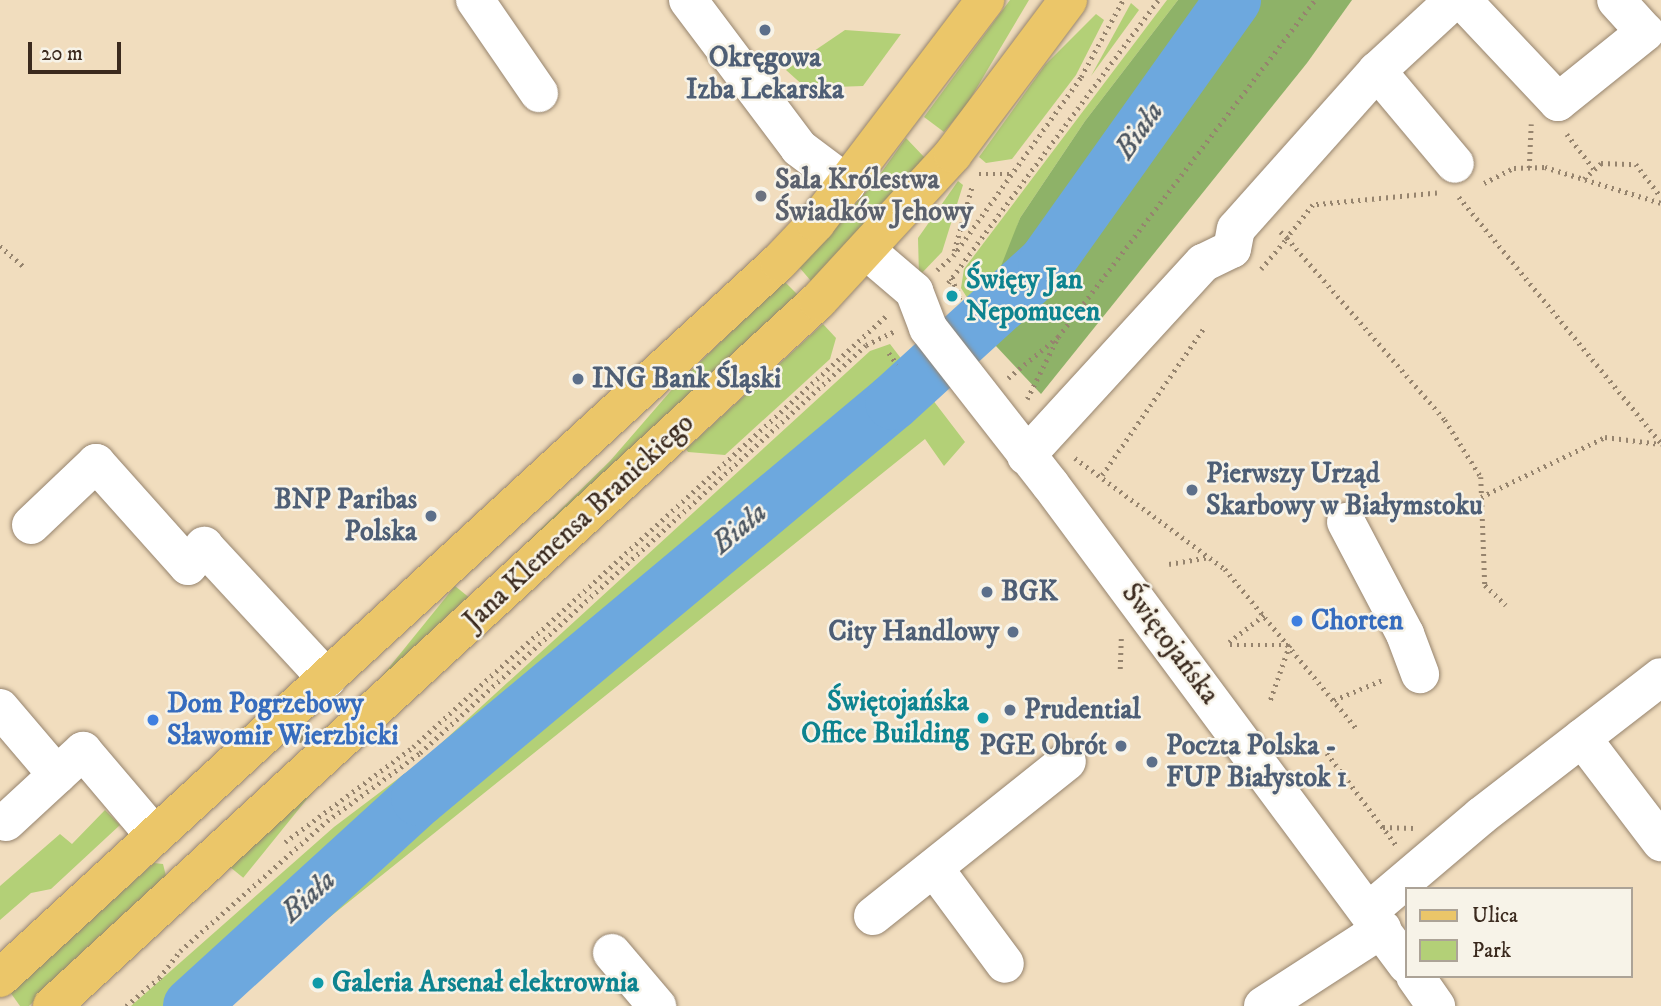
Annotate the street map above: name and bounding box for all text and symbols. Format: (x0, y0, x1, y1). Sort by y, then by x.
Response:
marker: Okręgowa Izba Lekarska (757, 22, 773, 38)
scale bar (32, 28, 124, 72)
text: 20 m (41, 41, 83, 67)
place label: Okręgowa Izba Lekarska (686, 41, 844, 107)
water label: Biała (1108, 95, 1172, 167)
place label: Sala Królestwa Świadków Jehowy (775, 163, 973, 229)
marker: Sala Królestwa Świadków Jehowy (753, 188, 769, 204)
place label: Święty Jan Nepomucen (966, 263, 1100, 329)
marker: Święty Jan Nepomucen (944, 288, 960, 304)
place label: ING Bank Śląski (592, 362, 781, 396)
marker: ING Bank Śląski (570, 371, 586, 387)
street label: Jana Klemensa Branickiego (457, 406, 701, 638)
place label: Pierwszy Urząd Skarbowy w Białymstoku (1206, 457, 1483, 523)
marker: Pierwszy Urząd Skarbowy w Białymstoku (1184, 482, 1200, 498)
place label: BNP Paribas Polska (274, 483, 417, 549)
water label: Biała (705, 495, 775, 563)
marker: BNP Paribas Polska (423, 508, 439, 524)
place label: BGK (1001, 575, 1058, 609)
street label: Świętojańska (1114, 577, 1226, 711)
marker: BGK (979, 584, 995, 600)
place label: Chorten (1311, 604, 1403, 638)
marker: Chorten (1289, 613, 1305, 629)
place label: City Handlowy (828, 615, 999, 649)
marker: City Handlowy (1005, 624, 1021, 640)
place label: Świętojańska Office Building (801, 685, 969, 751)
place label: Dom Pogrzebowy Sławomir Wierzbicki (167, 687, 399, 753)
place label: Prudential (1024, 693, 1141, 727)
marker: Prudential (1002, 702, 1018, 718)
marker: Świętojańska Office Building (975, 710, 991, 726)
marker: Dom Pogrzebowy Sławomir Wierzbicki (145, 712, 161, 728)
place label: PGE Obrót (979, 729, 1107, 763)
place label: Poczta Polska - FUP Białystok 1 (1166, 729, 1347, 795)
marker: PGE Obrót (1113, 738, 1129, 754)
marker: Poczta Polska - FUP Białystok 1 (1144, 754, 1160, 770)
water label: Biała (274, 863, 344, 931)
legend (1406, 887, 1633, 978)
text: Ulica (1472, 903, 1518, 929)
text: Park (1472, 938, 1511, 964)
place label: Galeria Arsenał elektrownia (332, 966, 639, 1000)
marker: Galeria Arsenał elektrownia (310, 975, 326, 991)

